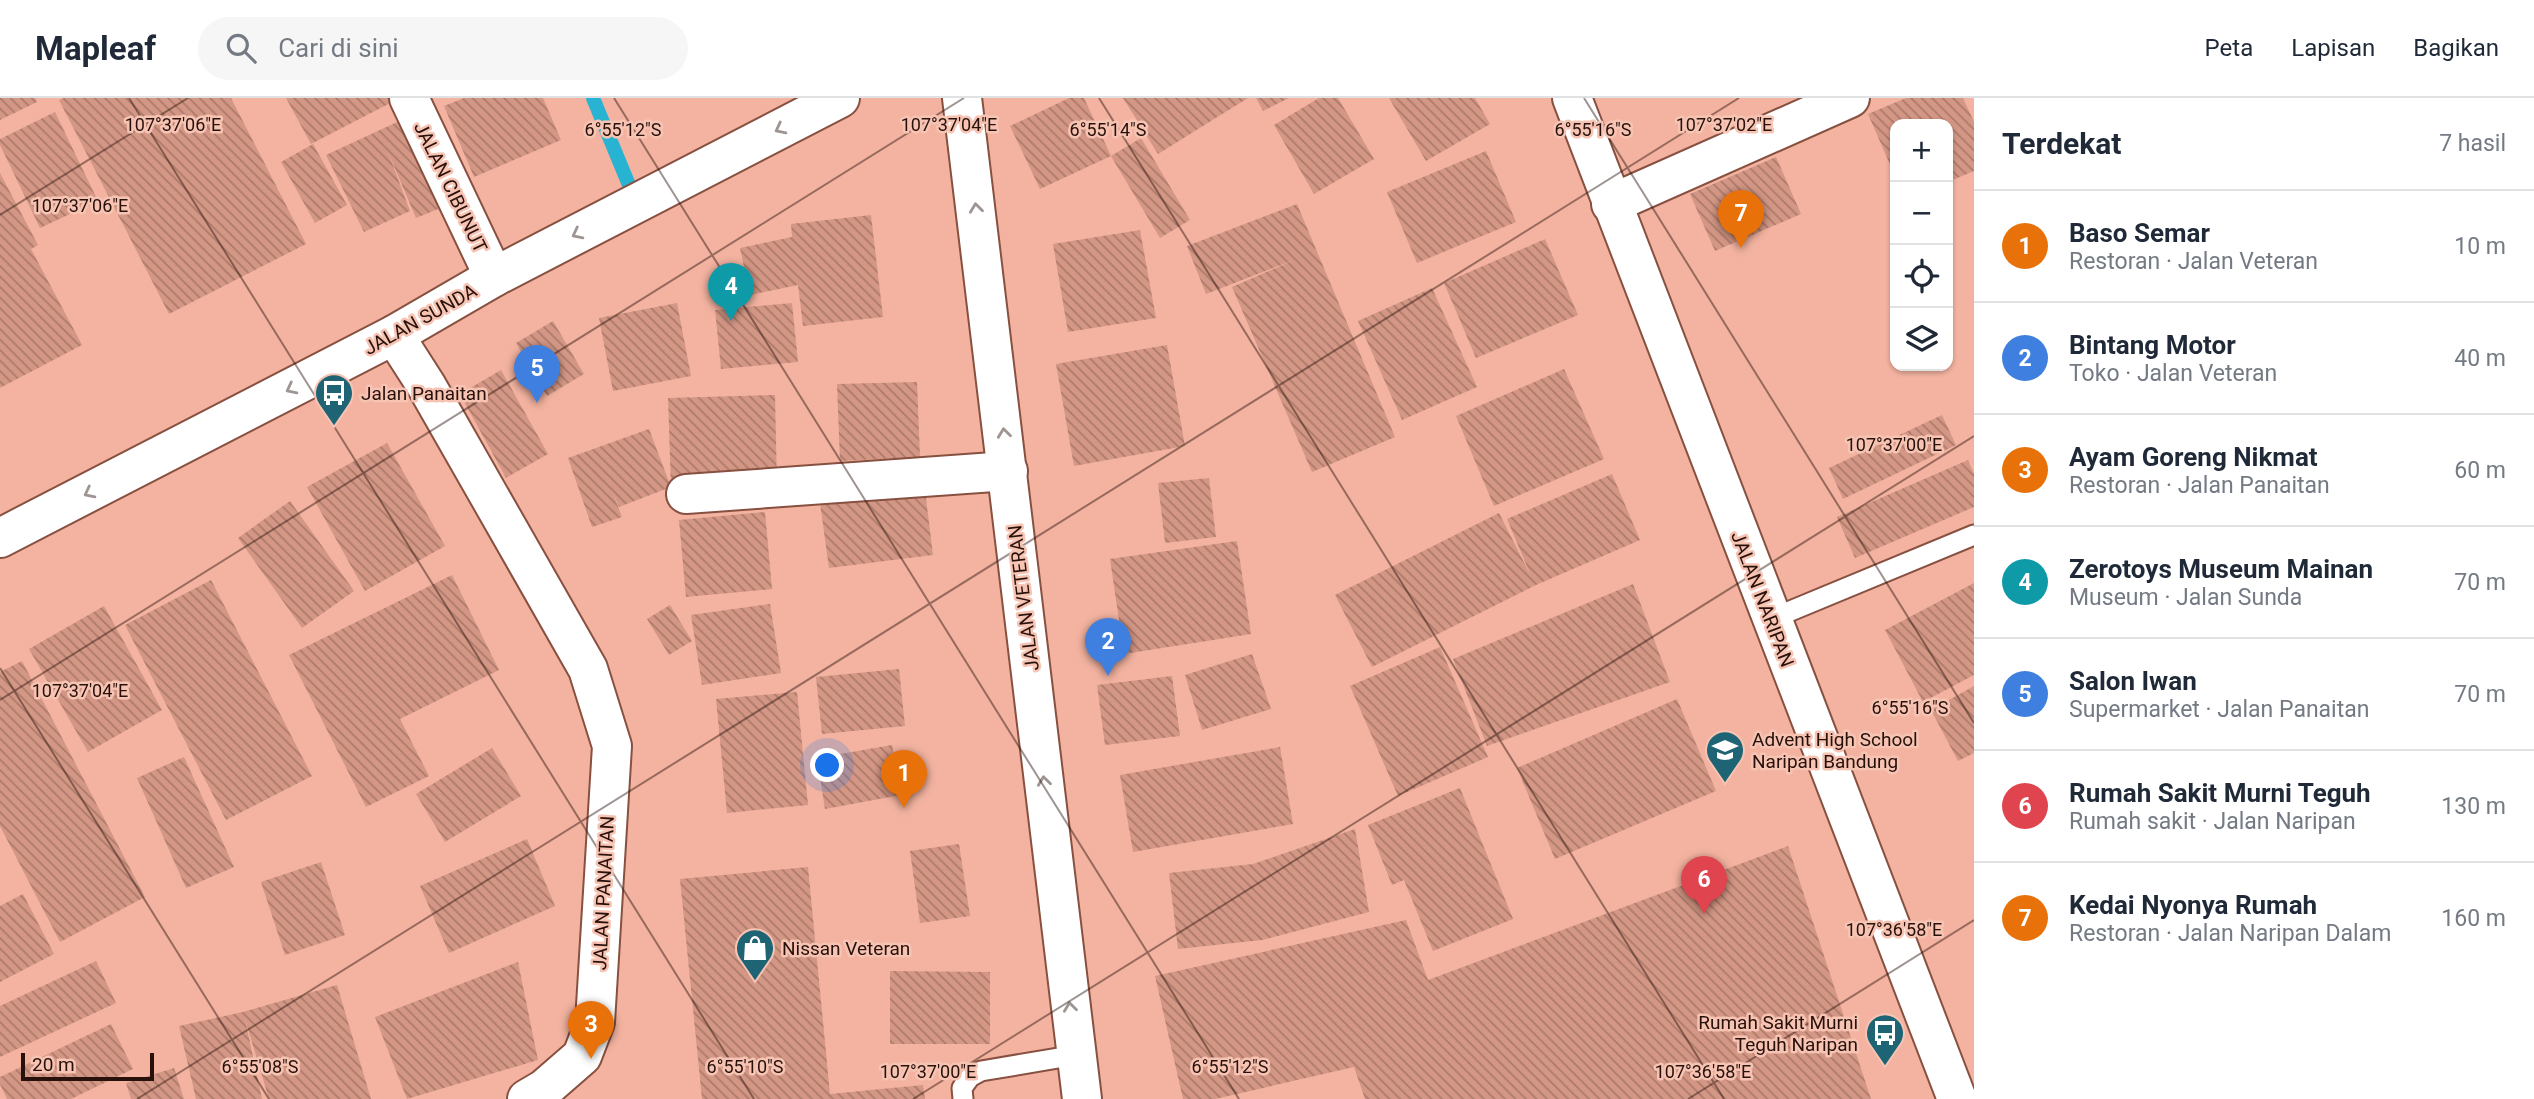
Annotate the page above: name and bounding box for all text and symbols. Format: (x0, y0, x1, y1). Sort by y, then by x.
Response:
search box (198, 17, 688, 80)
text: Mapleaf (35, 29, 156, 68)
icon: search (222, 29, 260, 67)
text: Cari di sini (278, 33, 399, 63)
text: Peta (2205, 34, 2253, 62)
text: Lapisan (2291, 34, 2375, 62)
text: Bagikan (2413, 34, 2499, 62)
text: 107°37'06"E (125, 114, 221, 135)
text: 107°37'04"E (901, 114, 997, 135)
text: 107°37'02"E (1676, 114, 1772, 135)
street label: JALAN CIBUNUT (409, 118, 492, 256)
text: 6°55'12"S (585, 119, 662, 140)
text: 6°55'14"S (1070, 119, 1147, 140)
text: 6°55'16"S (1555, 119, 1632, 140)
map controls (1890, 119, 1953, 371)
button: + (1890, 119, 1953, 182)
one-way arrow (774, 121, 787, 135)
text: Terdekat (2002, 126, 2121, 161)
text: 7 hasil (2439, 130, 2506, 157)
button: − (1890, 182, 1953, 245)
pin: 7 (1718, 190, 1764, 248)
text: 107°37'06"E (32, 195, 128, 216)
one-way arrow (968, 202, 983, 213)
text: Baso Semar (2069, 218, 2210, 248)
one-way arrow (572, 225, 585, 239)
text: 1 (2018, 233, 2032, 260)
text: 10 m (2454, 233, 2506, 260)
button: locate (1890, 245, 1953, 308)
text: Restoran · Jalan Veteran (2069, 248, 2318, 275)
pin: 4 (708, 263, 754, 321)
street label: JALAN SUNDA (360, 279, 481, 360)
button: layers (1890, 308, 1953, 371)
text: Bintang Motor (2069, 330, 2236, 360)
pin: 5 (514, 345, 560, 403)
text: 2 (2018, 345, 2032, 372)
text: 40 m (2454, 345, 2506, 372)
text: Toko · Jalan Veteran (2069, 360, 2277, 387)
bus stop icon: Jalan Panaitan (313, 372, 355, 427)
one-way arrow (286, 380, 298, 394)
place label: Jalan Panaitan (361, 382, 487, 405)
one-way arrow (996, 428, 1011, 439)
text: 107°37'00"E (1846, 434, 1942, 455)
text: Ayam Goreng Nikmat (2069, 442, 2318, 472)
text: 3 (2018, 457, 2032, 484)
text: 60 m (2454, 457, 2506, 484)
text: Restoran · Jalan Panaitan (2069, 472, 2330, 499)
one-way arrow (84, 484, 96, 498)
street label: JALAN VETERAN (1003, 524, 1044, 672)
street label: JALAN NARIPAN (1726, 528, 1799, 670)
text: Zerotoys Museum Mainan (2069, 554, 2373, 584)
text: 4 (2018, 569, 2032, 596)
text: 70 m (2454, 569, 2506, 596)
text: Museum · Jalan Sunda (2069, 584, 2302, 611)
pin: 2 (1085, 618, 1131, 676)
text: Salon Iwan (2069, 666, 2197, 696)
text: 107°37'04"E (32, 680, 128, 701)
text: 5 (2018, 681, 2032, 708)
text: 70 m (2454, 681, 2506, 708)
text: Supermarket · Jalan Panaitan (2069, 696, 2369, 723)
text: 6°55'16"S (1872, 697, 1949, 718)
place label: Advent High School Naripan Bandung (1752, 728, 1918, 773)
school or university icon: Advent High School Naripan Bandung (1704, 729, 1746, 784)
your location (810, 748, 844, 782)
pin: 1 (881, 750, 927, 808)
one-way arrow (1037, 775, 1052, 786)
text: Rumah Sakit Murni Teguh (2069, 778, 2371, 808)
text: 6 (2018, 793, 2032, 820)
text: 130 m (2441, 793, 2506, 820)
text: Rumah sakit · Jalan Naripan (2069, 808, 2356, 835)
street label: JALAN PANAITAN (588, 815, 619, 971)
pin: 6 (1681, 856, 1727, 914)
text: Kedai Nyonya Rumah (2069, 890, 2317, 920)
text: 7 (2018, 905, 2032, 932)
text: 160 m (2441, 905, 2506, 932)
text: 107°36'58"E (1846, 919, 1942, 940)
text: Restoran · Jalan Naripan Dalam (2069, 920, 2391, 947)
shop icon: Nissan Veteran (734, 927, 776, 982)
place label: Nissan Veteran (782, 937, 910, 960)
pin: 3 (568, 1001, 614, 1059)
one-way arrow (1063, 1001, 1078, 1012)
place label: Rumah Sakit Murni Teguh Naripan (1698, 1011, 1858, 1056)
bus stop icon: Rumah Sakit Murni Teguh Naripan (1864, 1012, 1906, 1067)
scale bar (21, 1050, 154, 1082)
text: 20 m (32, 1053, 75, 1076)
text: 6°55'08"S (222, 1056, 299, 1077)
text: 6°55'10"S (707, 1056, 784, 1077)
text: 6°55'12"S (1192, 1056, 1269, 1077)
text: 107°37'00"E (880, 1061, 976, 1082)
text: 107°36'58"E (1655, 1061, 1751, 1082)

